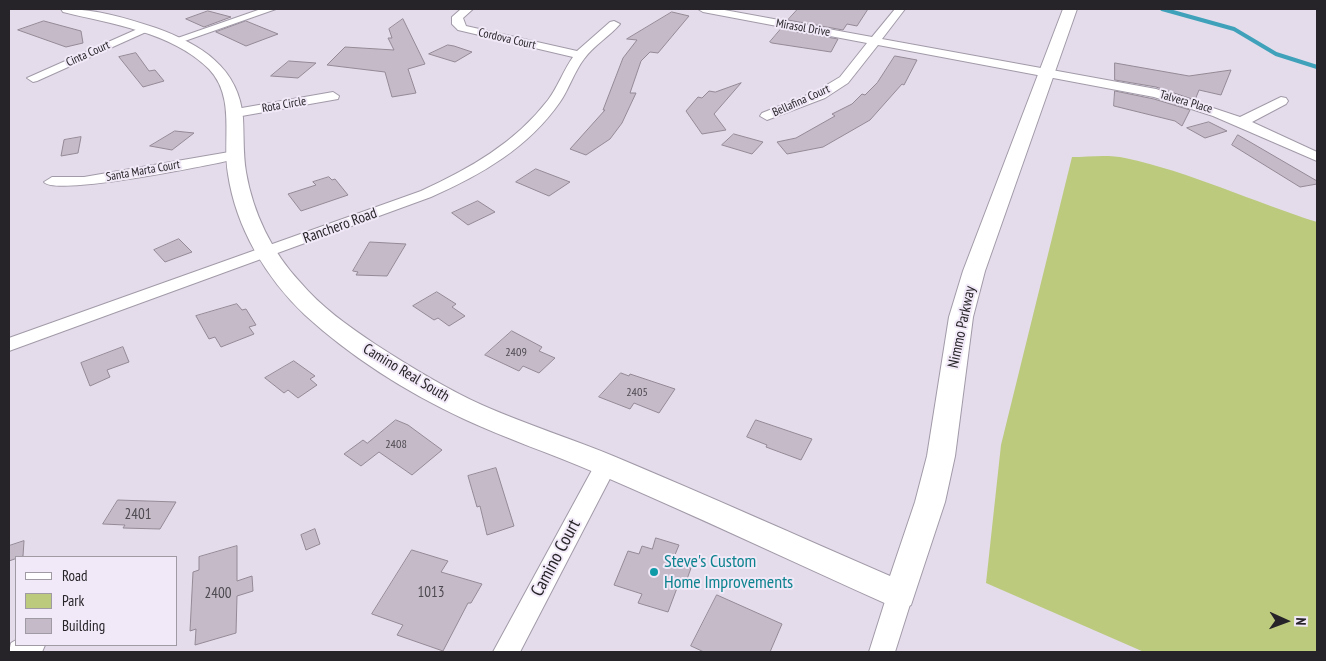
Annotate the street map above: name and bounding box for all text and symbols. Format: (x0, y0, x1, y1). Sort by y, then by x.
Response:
street label: Mirasol Drive (775, 16, 831, 40)
street label: Cordova Court (477, 25, 537, 53)
street label: Cinta Court (64, 38, 112, 70)
street label: Bellafina Court (770, 82, 832, 120)
street label: Talvera Place (1158, 88, 1214, 116)
street label: Rota Circle (261, 94, 307, 116)
street label: Santa Marta Court (105, 157, 181, 185)
street label: Ranchero Road (301, 204, 379, 248)
street label: Nimmo Parkway (945, 284, 979, 370)
street label: Camino Real South (360, 340, 452, 406)
house number: 2409 (505, 346, 527, 360)
house number: 2405 (626, 386, 648, 400)
house number: 2408 (385, 438, 407, 452)
house number: 2401 (125, 506, 151, 524)
street label: Camino Court (527, 516, 585, 600)
place label: Steve's Custom Home Improvements (664, 551, 793, 594)
legend (15, 556, 178, 646)
text: Road (62, 566, 88, 585)
marker: Steve's Custom Home Improvements (648, 566, 660, 578)
house number: 1013 (418, 584, 444, 602)
house number: 2400 (205, 585, 231, 603)
text: Park (62, 591, 84, 610)
north arrow (1261, 596, 1311, 646)
text: Building (62, 616, 105, 635)
text: N (1292, 617, 1310, 626)

